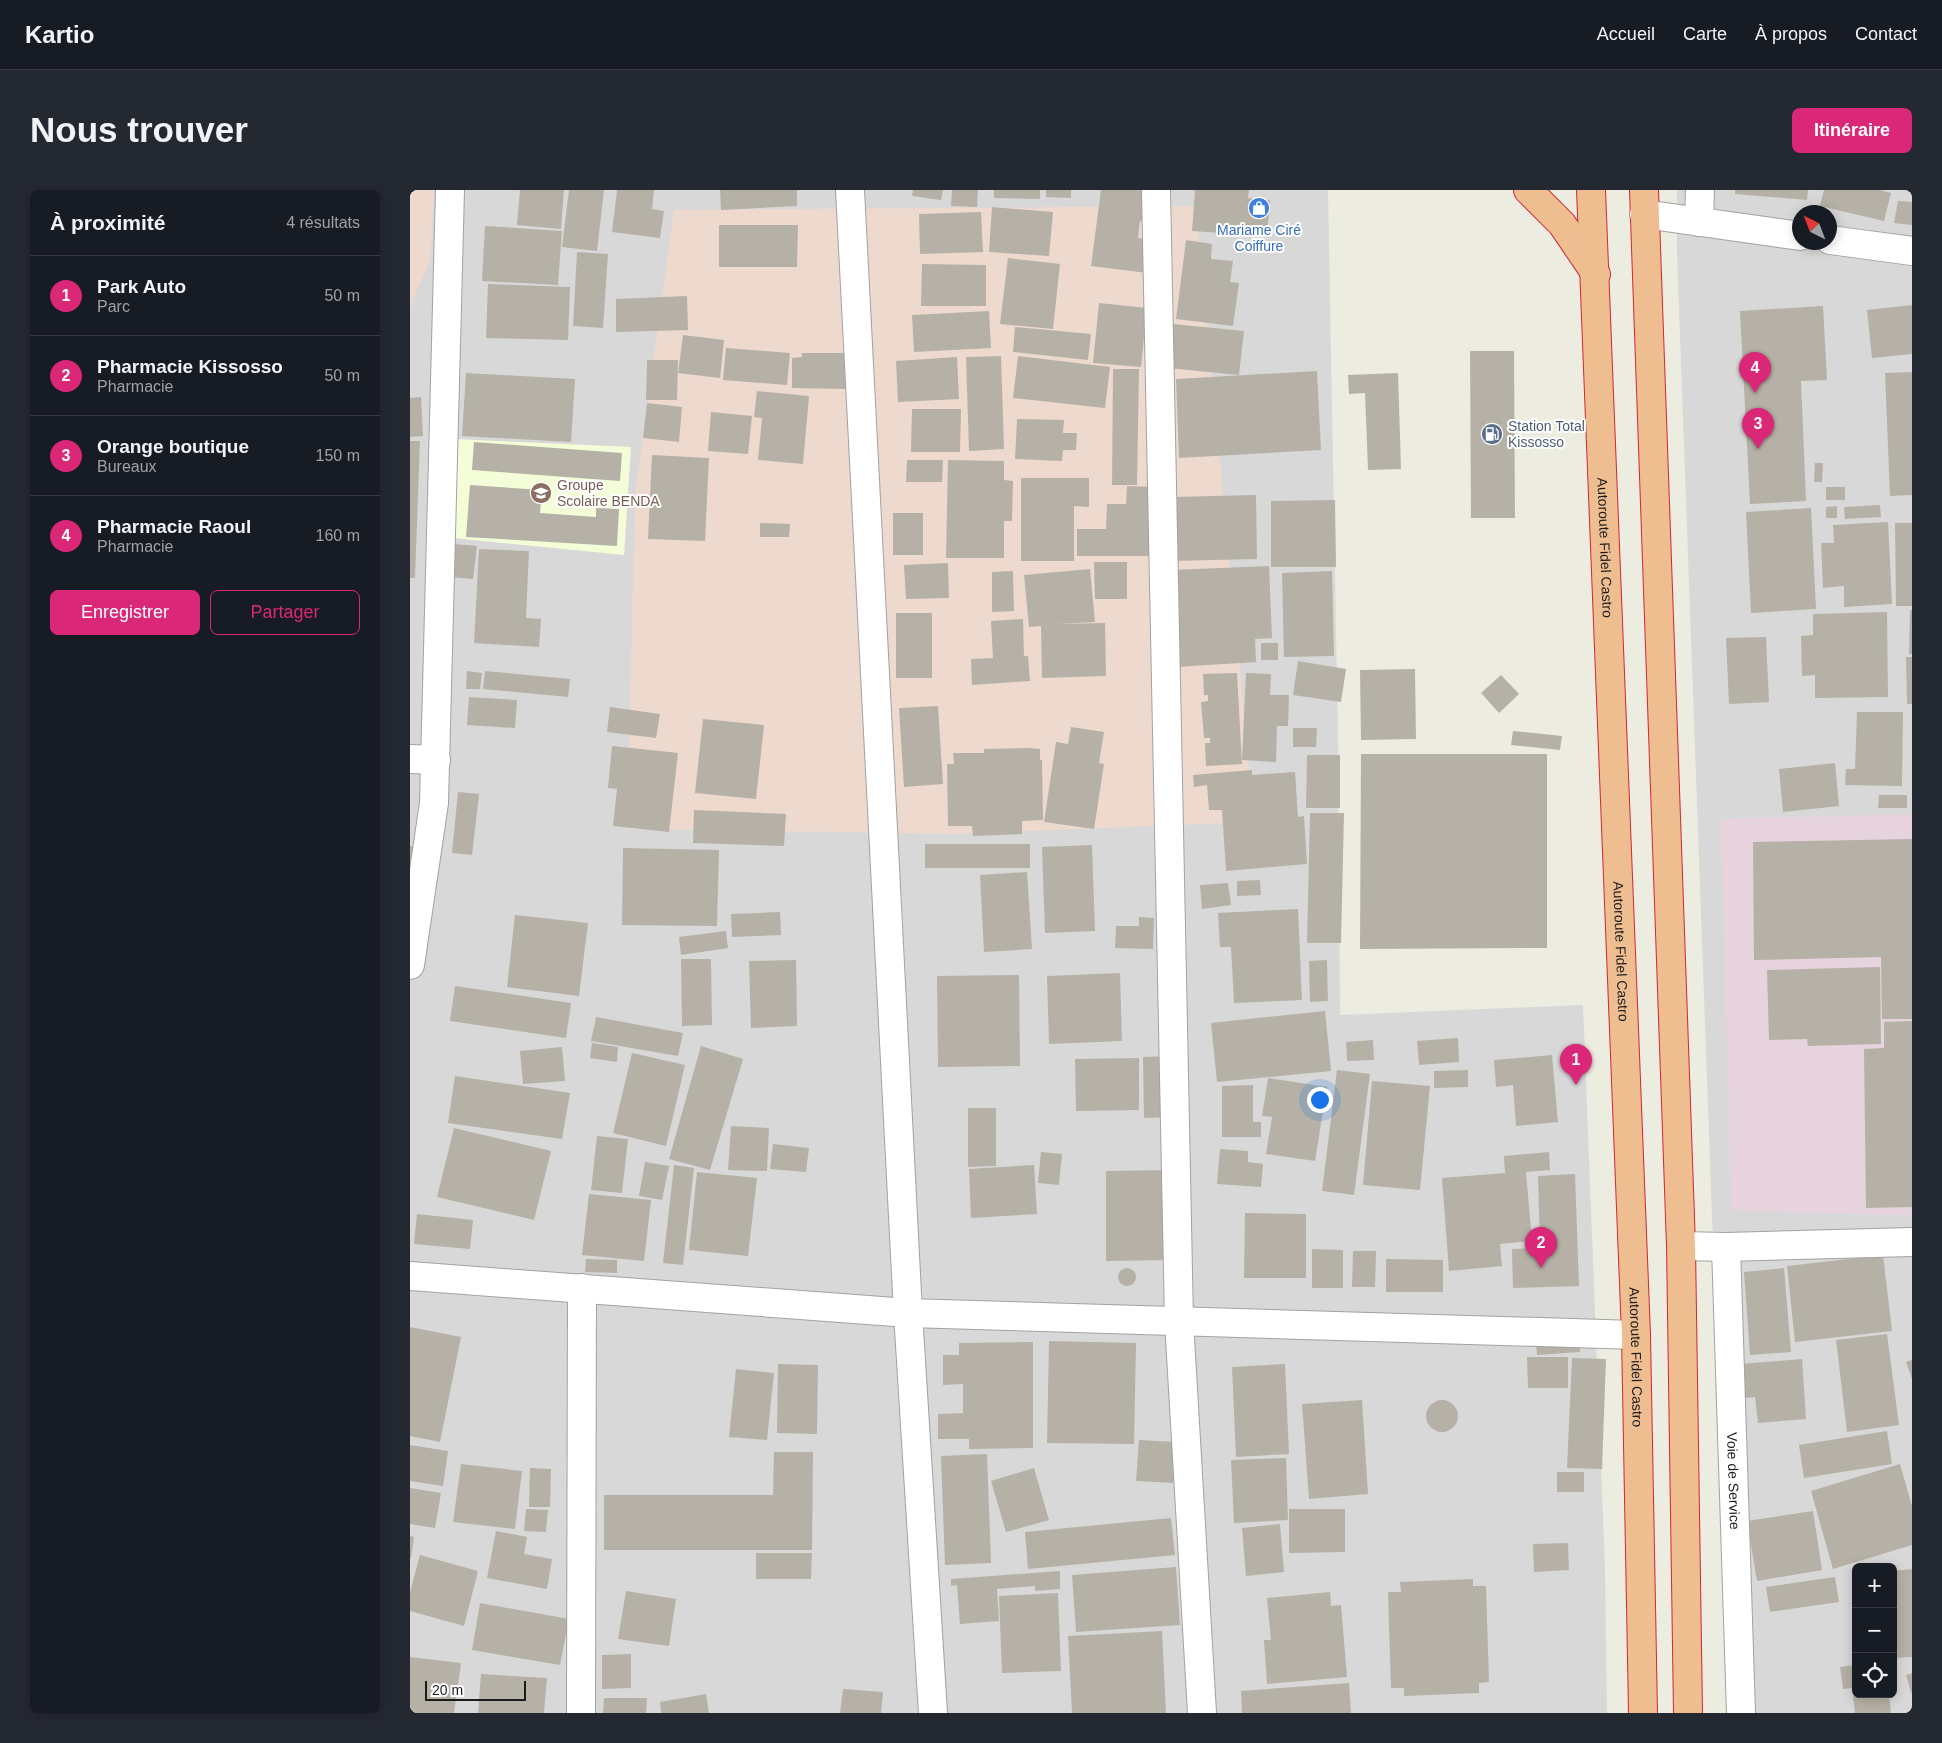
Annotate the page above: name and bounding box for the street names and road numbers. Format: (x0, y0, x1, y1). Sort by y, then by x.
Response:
street label: Autoroute Fidel Castro (1594, 477, 1616, 618)
street label: Autoroute Fidel Castro (1610, 881, 1632, 1022)
street label: Autoroute Fidel Castro (1626, 1287, 1646, 1428)
street label: Voie de Service (1724, 1432, 1743, 1530)

